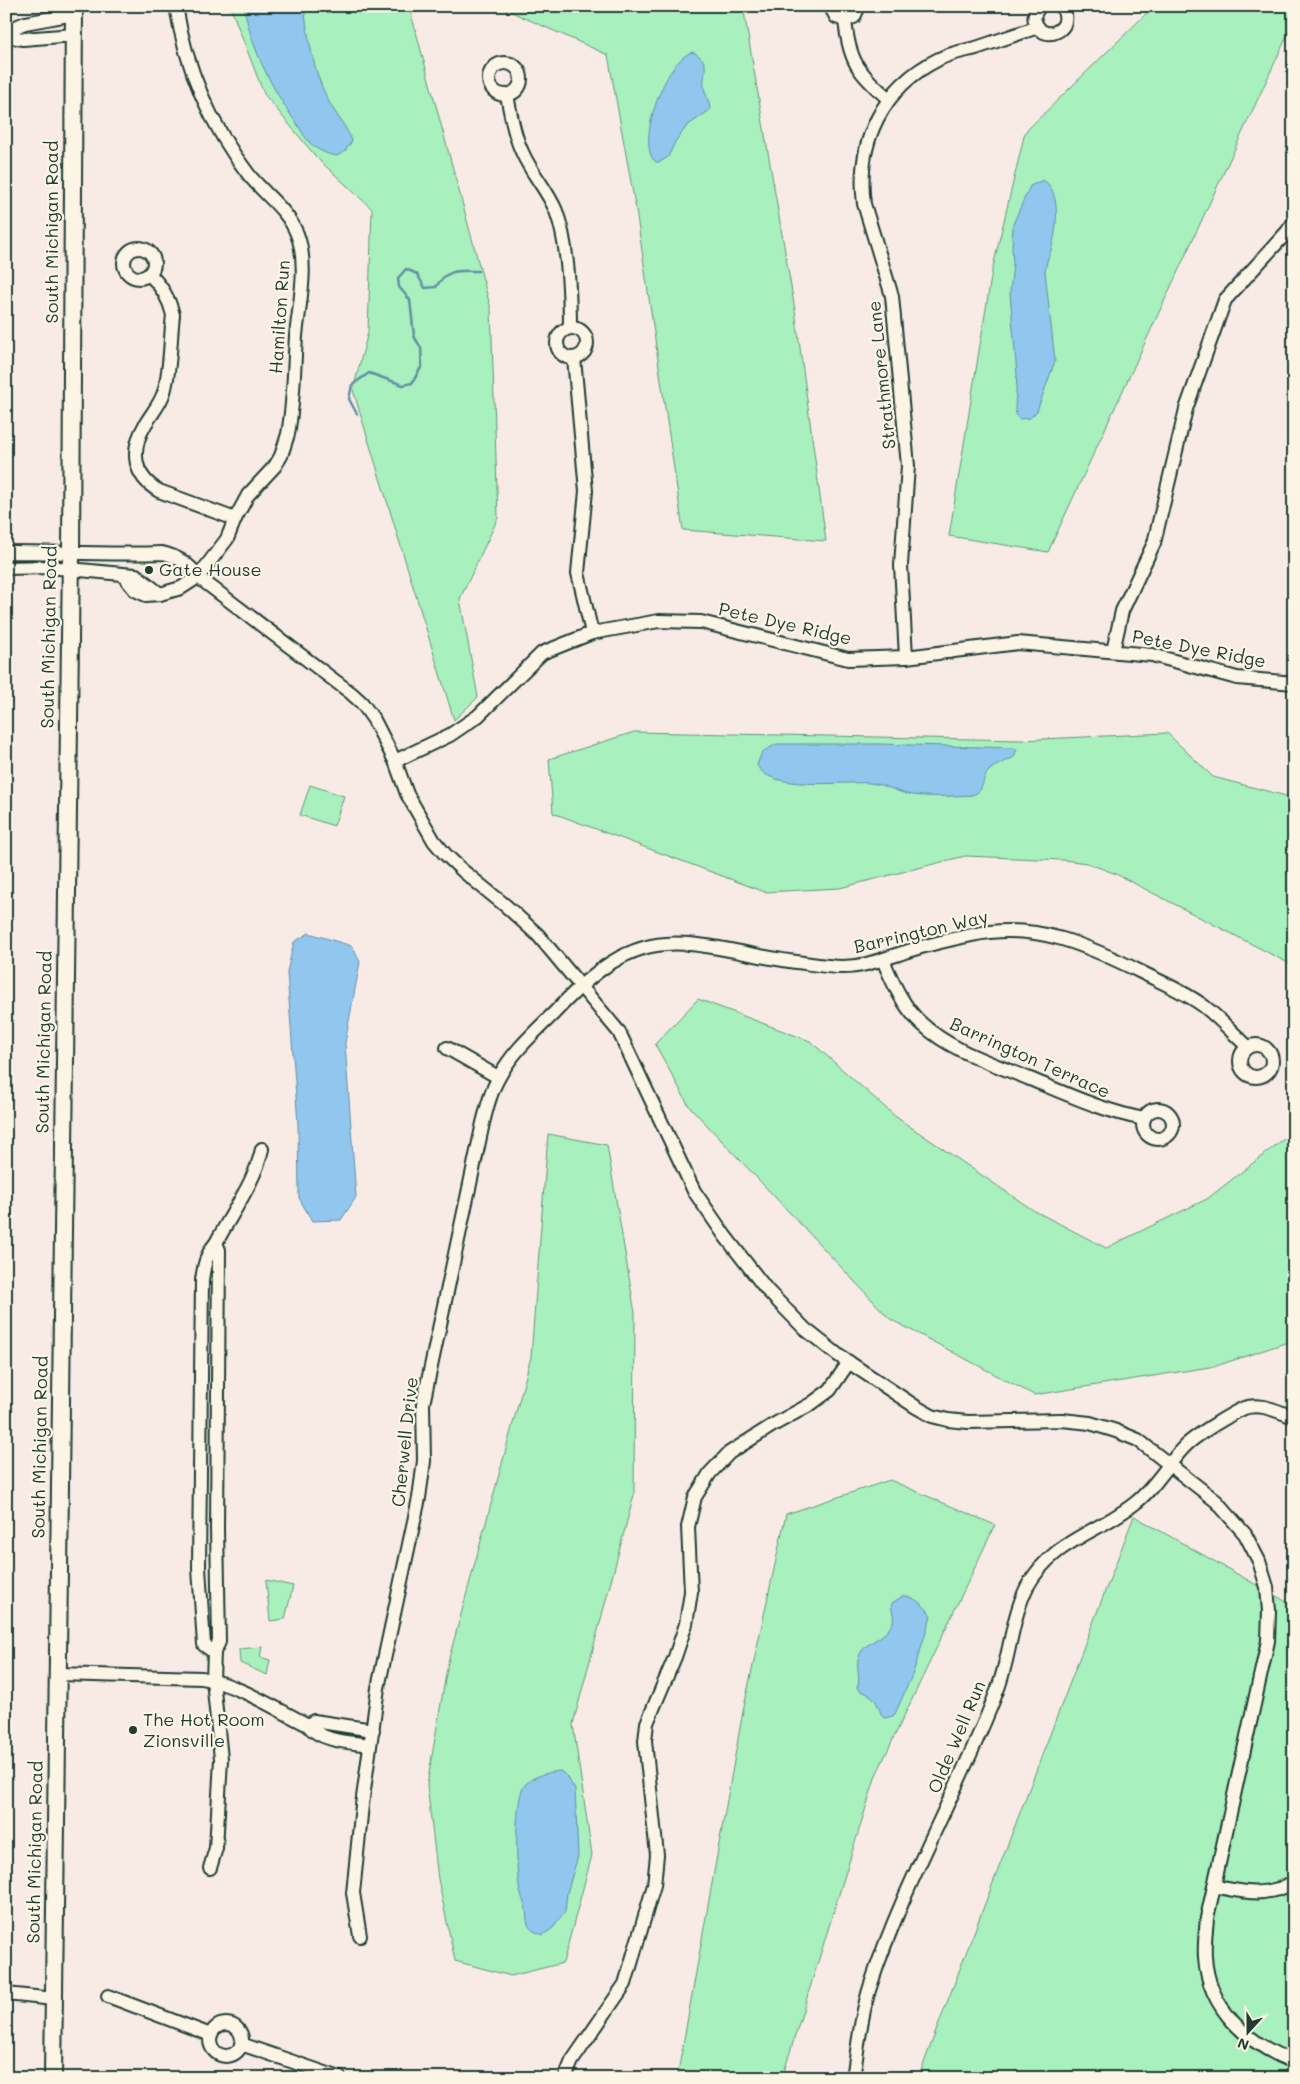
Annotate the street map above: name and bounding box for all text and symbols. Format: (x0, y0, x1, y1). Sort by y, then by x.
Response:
street label: South Michigan Road (39, 141, 63, 323)
street label: Hamilton Run (263, 259, 295, 375)
street label: Strathmore Lane (861, 300, 901, 451)
street label: South Michigan Road (34, 545, 62, 729)
place label: Gate House (159, 557, 262, 581)
marker: Gate House (143, 564, 155, 576)
street label: Pete Dye Ridge (716, 596, 854, 650)
street label: Pete Dye Ridge (1130, 623, 1268, 673)
street label: Barrington Way (851, 904, 990, 958)
street label: South Michigan Road (29, 950, 57, 1134)
street label: Barrington Terrace (947, 1011, 1114, 1103)
street label: South Michigan Road (25, 1355, 53, 1539)
street label: Cherwell Drive (385, 1376, 423, 1508)
street label: Olde Well Run (922, 1677, 991, 1797)
place label: The Hot Room Zionsville (143, 1707, 265, 1752)
marker: The Hot Room Zionsville (127, 1724, 139, 1736)
street label: South Michigan Road (20, 1760, 48, 1944)
north arrow (1222, 2006, 1272, 2056)
text: N (1235, 2034, 1252, 2055)

